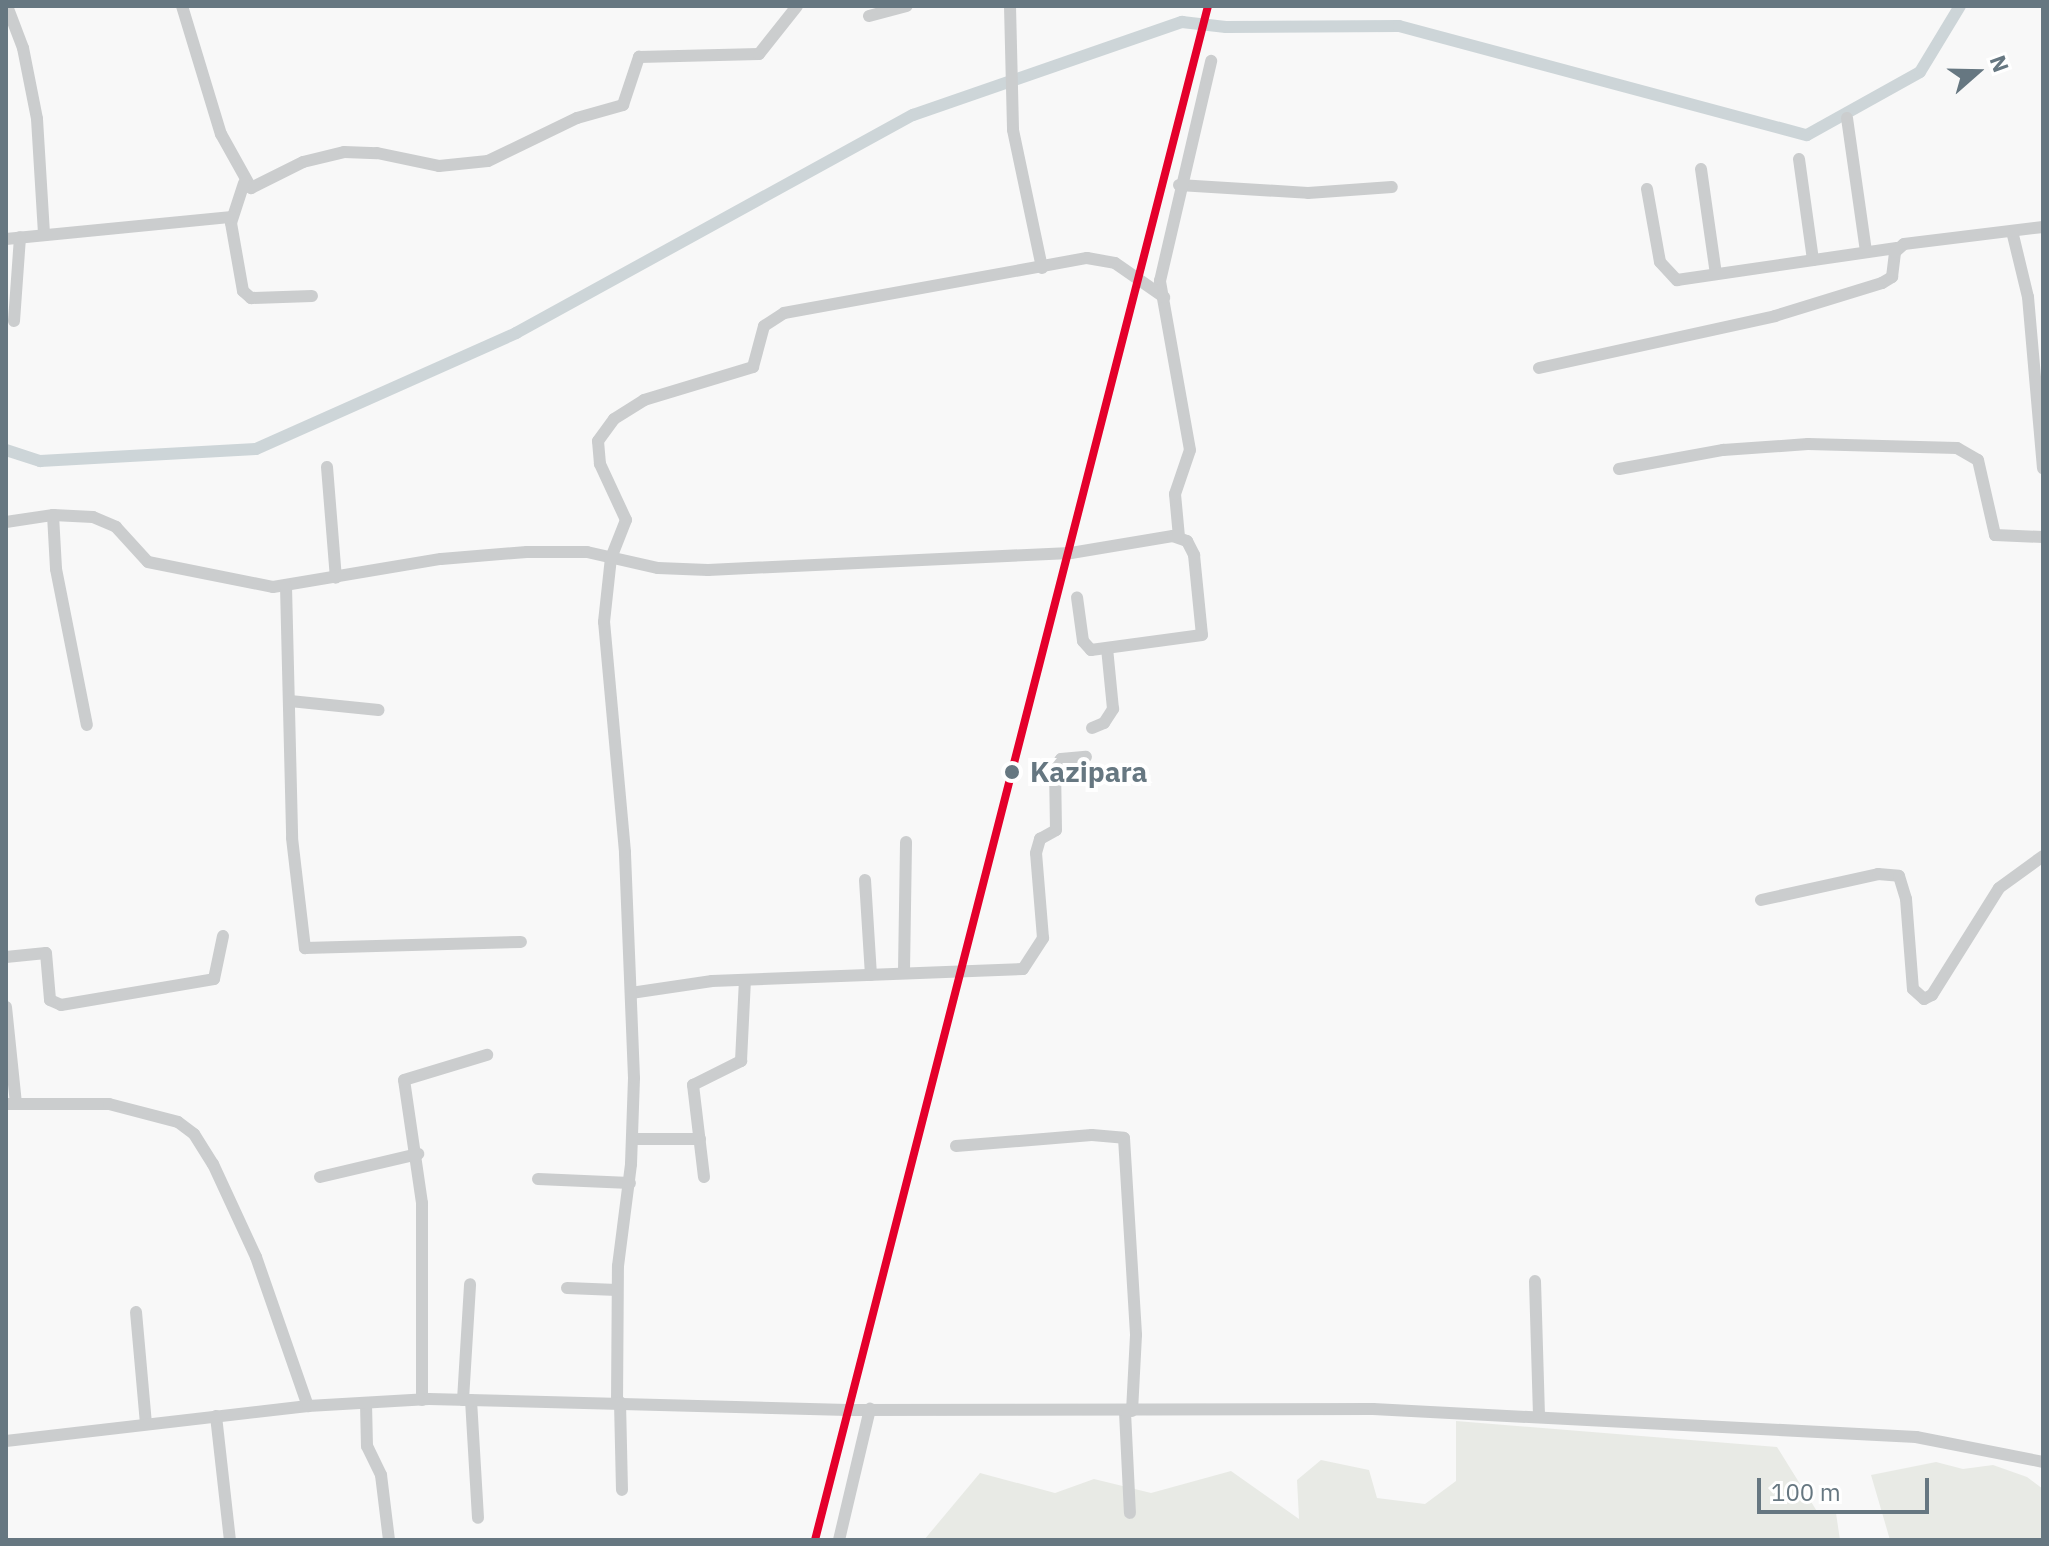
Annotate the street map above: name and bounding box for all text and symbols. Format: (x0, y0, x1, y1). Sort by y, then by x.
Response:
north arrow (1937, 32, 2017, 112)
text: N (1984, 51, 2016, 76)
place label: Kazipara (1030, 755, 1147, 789)
marker: Kazipara (1001, 761, 1023, 783)
scale bar (1761, 1462, 1933, 1512)
text: 100 m (1771, 1476, 1841, 1508)

